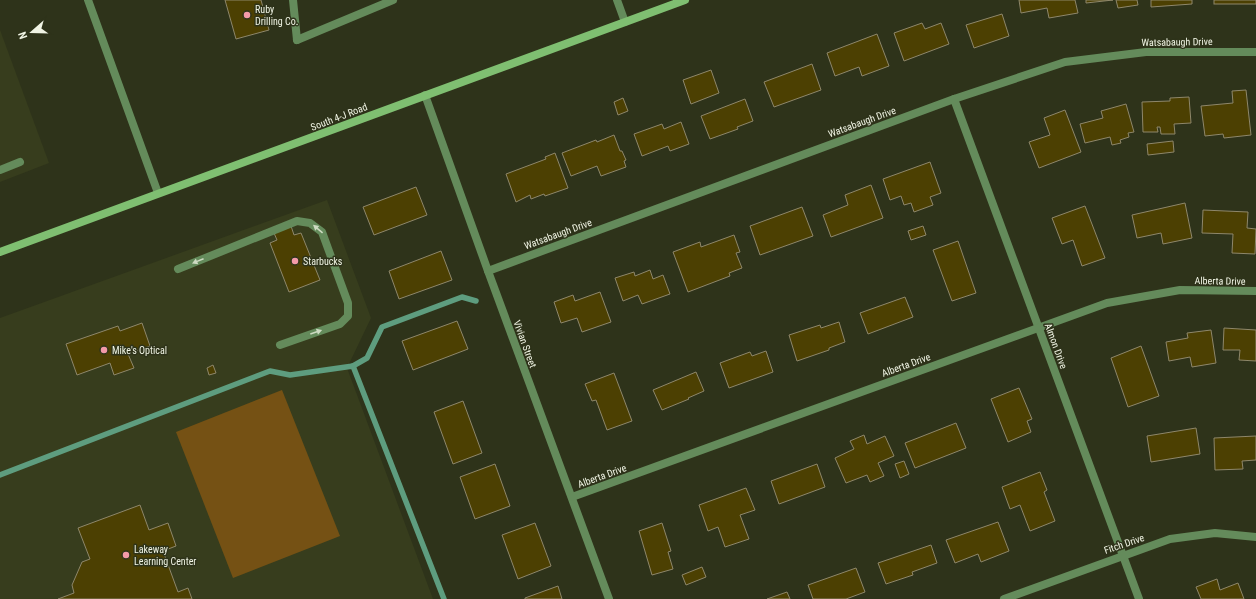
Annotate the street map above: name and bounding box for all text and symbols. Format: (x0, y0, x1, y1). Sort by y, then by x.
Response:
place label: Ruby Drilling Co. (255, 4, 298, 27)
marker: Ruby Drilling Co. (242, 10, 252, 20)
north arrow (12, 12, 52, 52)
text: N (16, 30, 30, 41)
street label: Watsabaugh Drive (1141, 36, 1213, 48)
street label: South 4-J Road (309, 101, 369, 133)
street label: Watsabaugh Drive (827, 105, 898, 139)
street label: Watsabaugh Drive (523, 217, 594, 251)
one-way arrow (312, 225, 323, 234)
marker: Starbucks (290, 256, 300, 266)
place label: Starbucks (303, 256, 343, 267)
one-way arrow (191, 258, 203, 264)
street label: Alberta Drive (1194, 275, 1246, 287)
street label: Vivian Street (511, 319, 539, 369)
street label: Almon Drive (1043, 322, 1069, 371)
one-way arrow (311, 329, 323, 335)
marker: Mike's Optical (99, 345, 109, 355)
place label: Mike's Optical (112, 345, 167, 356)
street label: Alberta Drive (880, 351, 932, 379)
street label: Alberta Drive (576, 462, 628, 490)
street label: Fitch Drive (1102, 532, 1146, 556)
place label: Lakeway Learning Center (134, 544, 196, 567)
marker: Lakeway Learning Center (121, 550, 131, 560)

